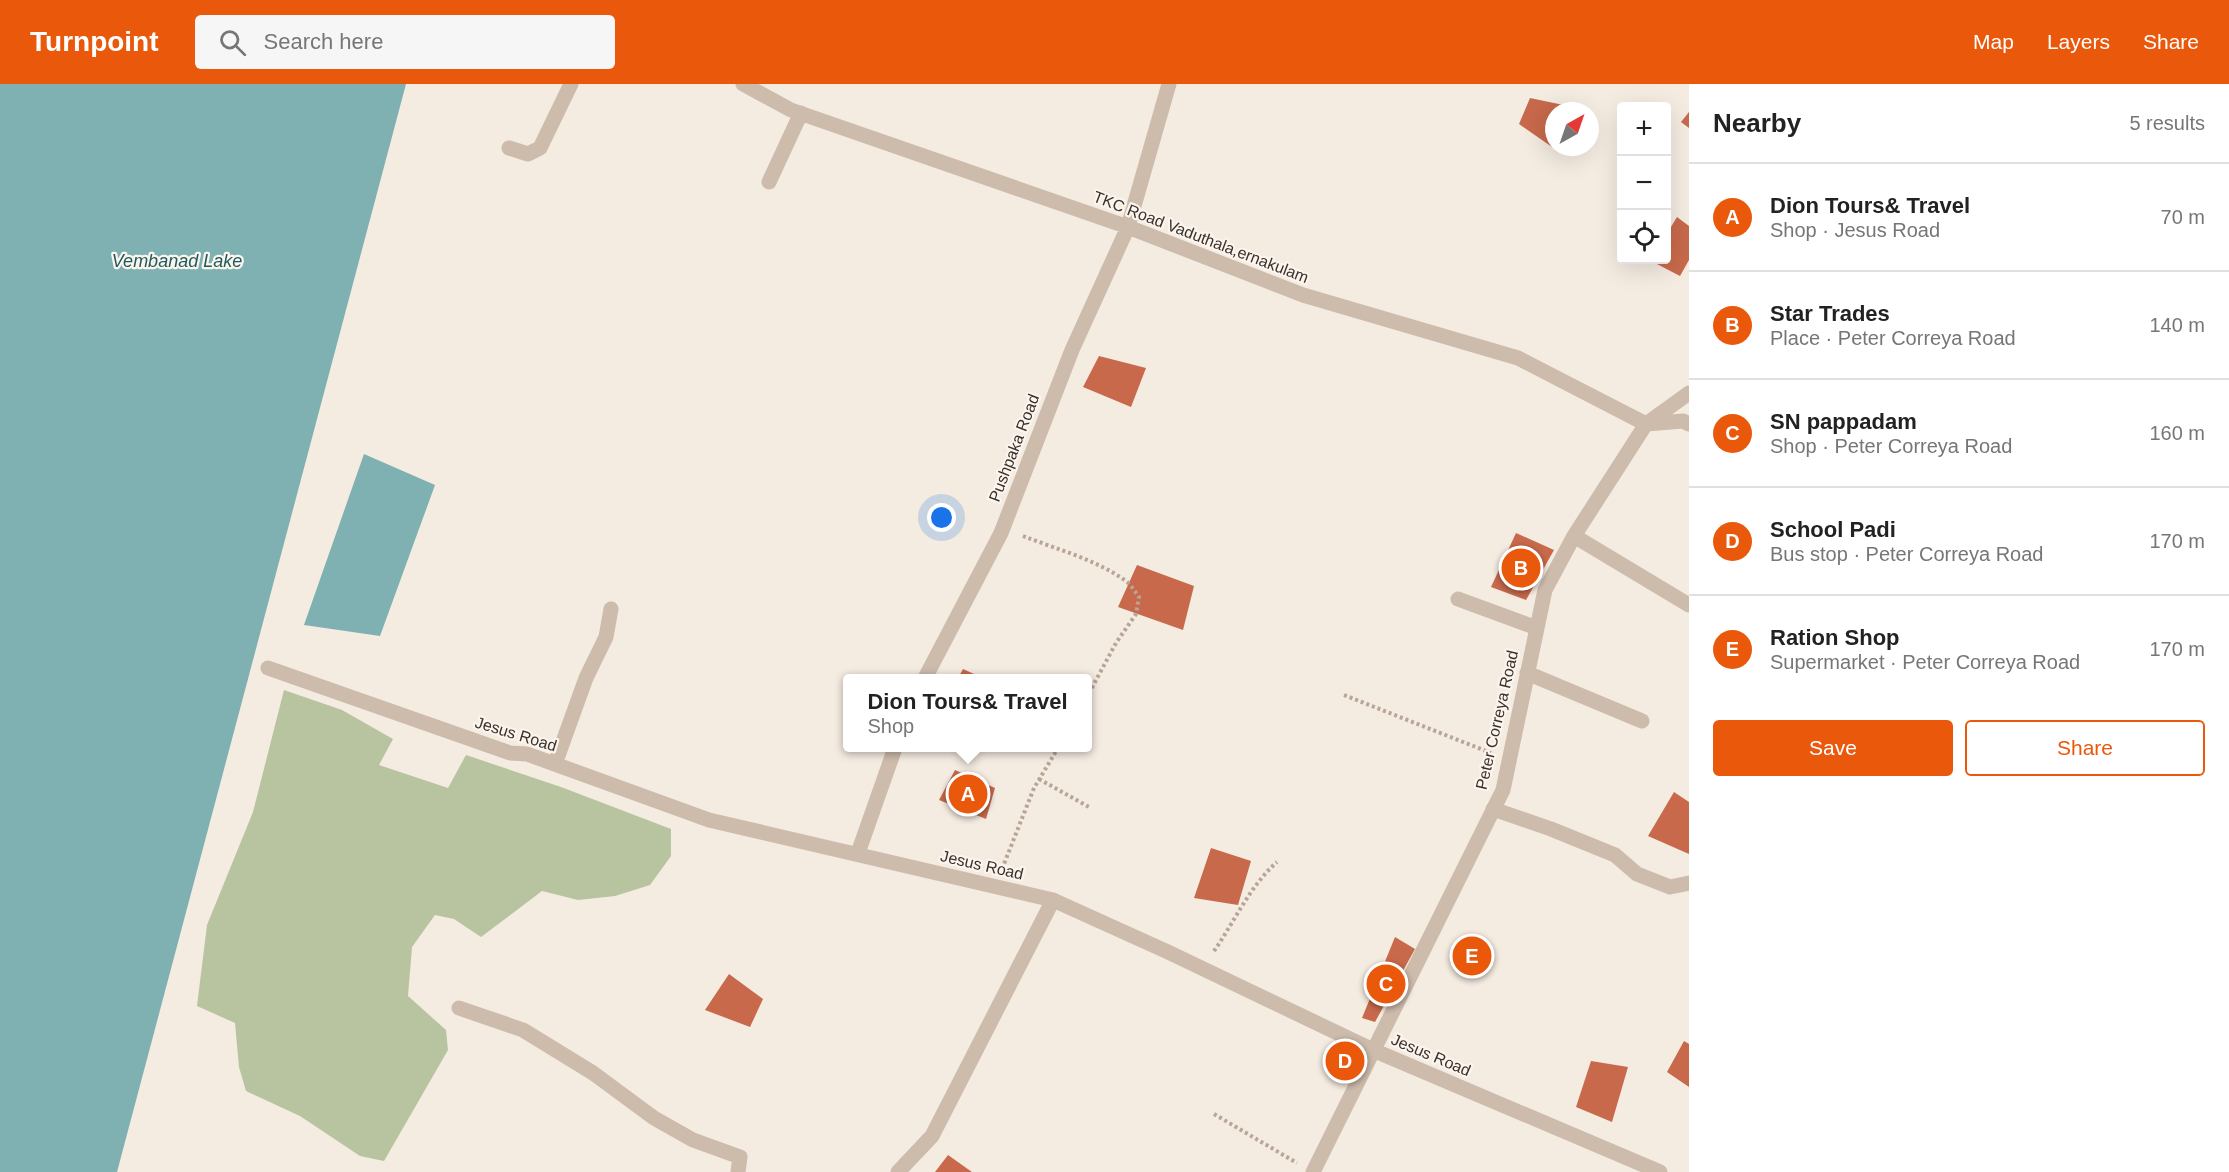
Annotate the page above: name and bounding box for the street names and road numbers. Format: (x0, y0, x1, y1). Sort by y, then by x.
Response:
street label: TKC Road Vaduthala,ernakulam (1091, 188, 1311, 286)
street label: Pushpaka Road (986, 392, 1042, 504)
street label: Peter Correya Road (1473, 649, 1521, 791)
street label: Jesus Road (473, 714, 559, 754)
street label: Jesus Road (939, 847, 1025, 883)
street label: Jesus Road (1389, 1031, 1473, 1079)

